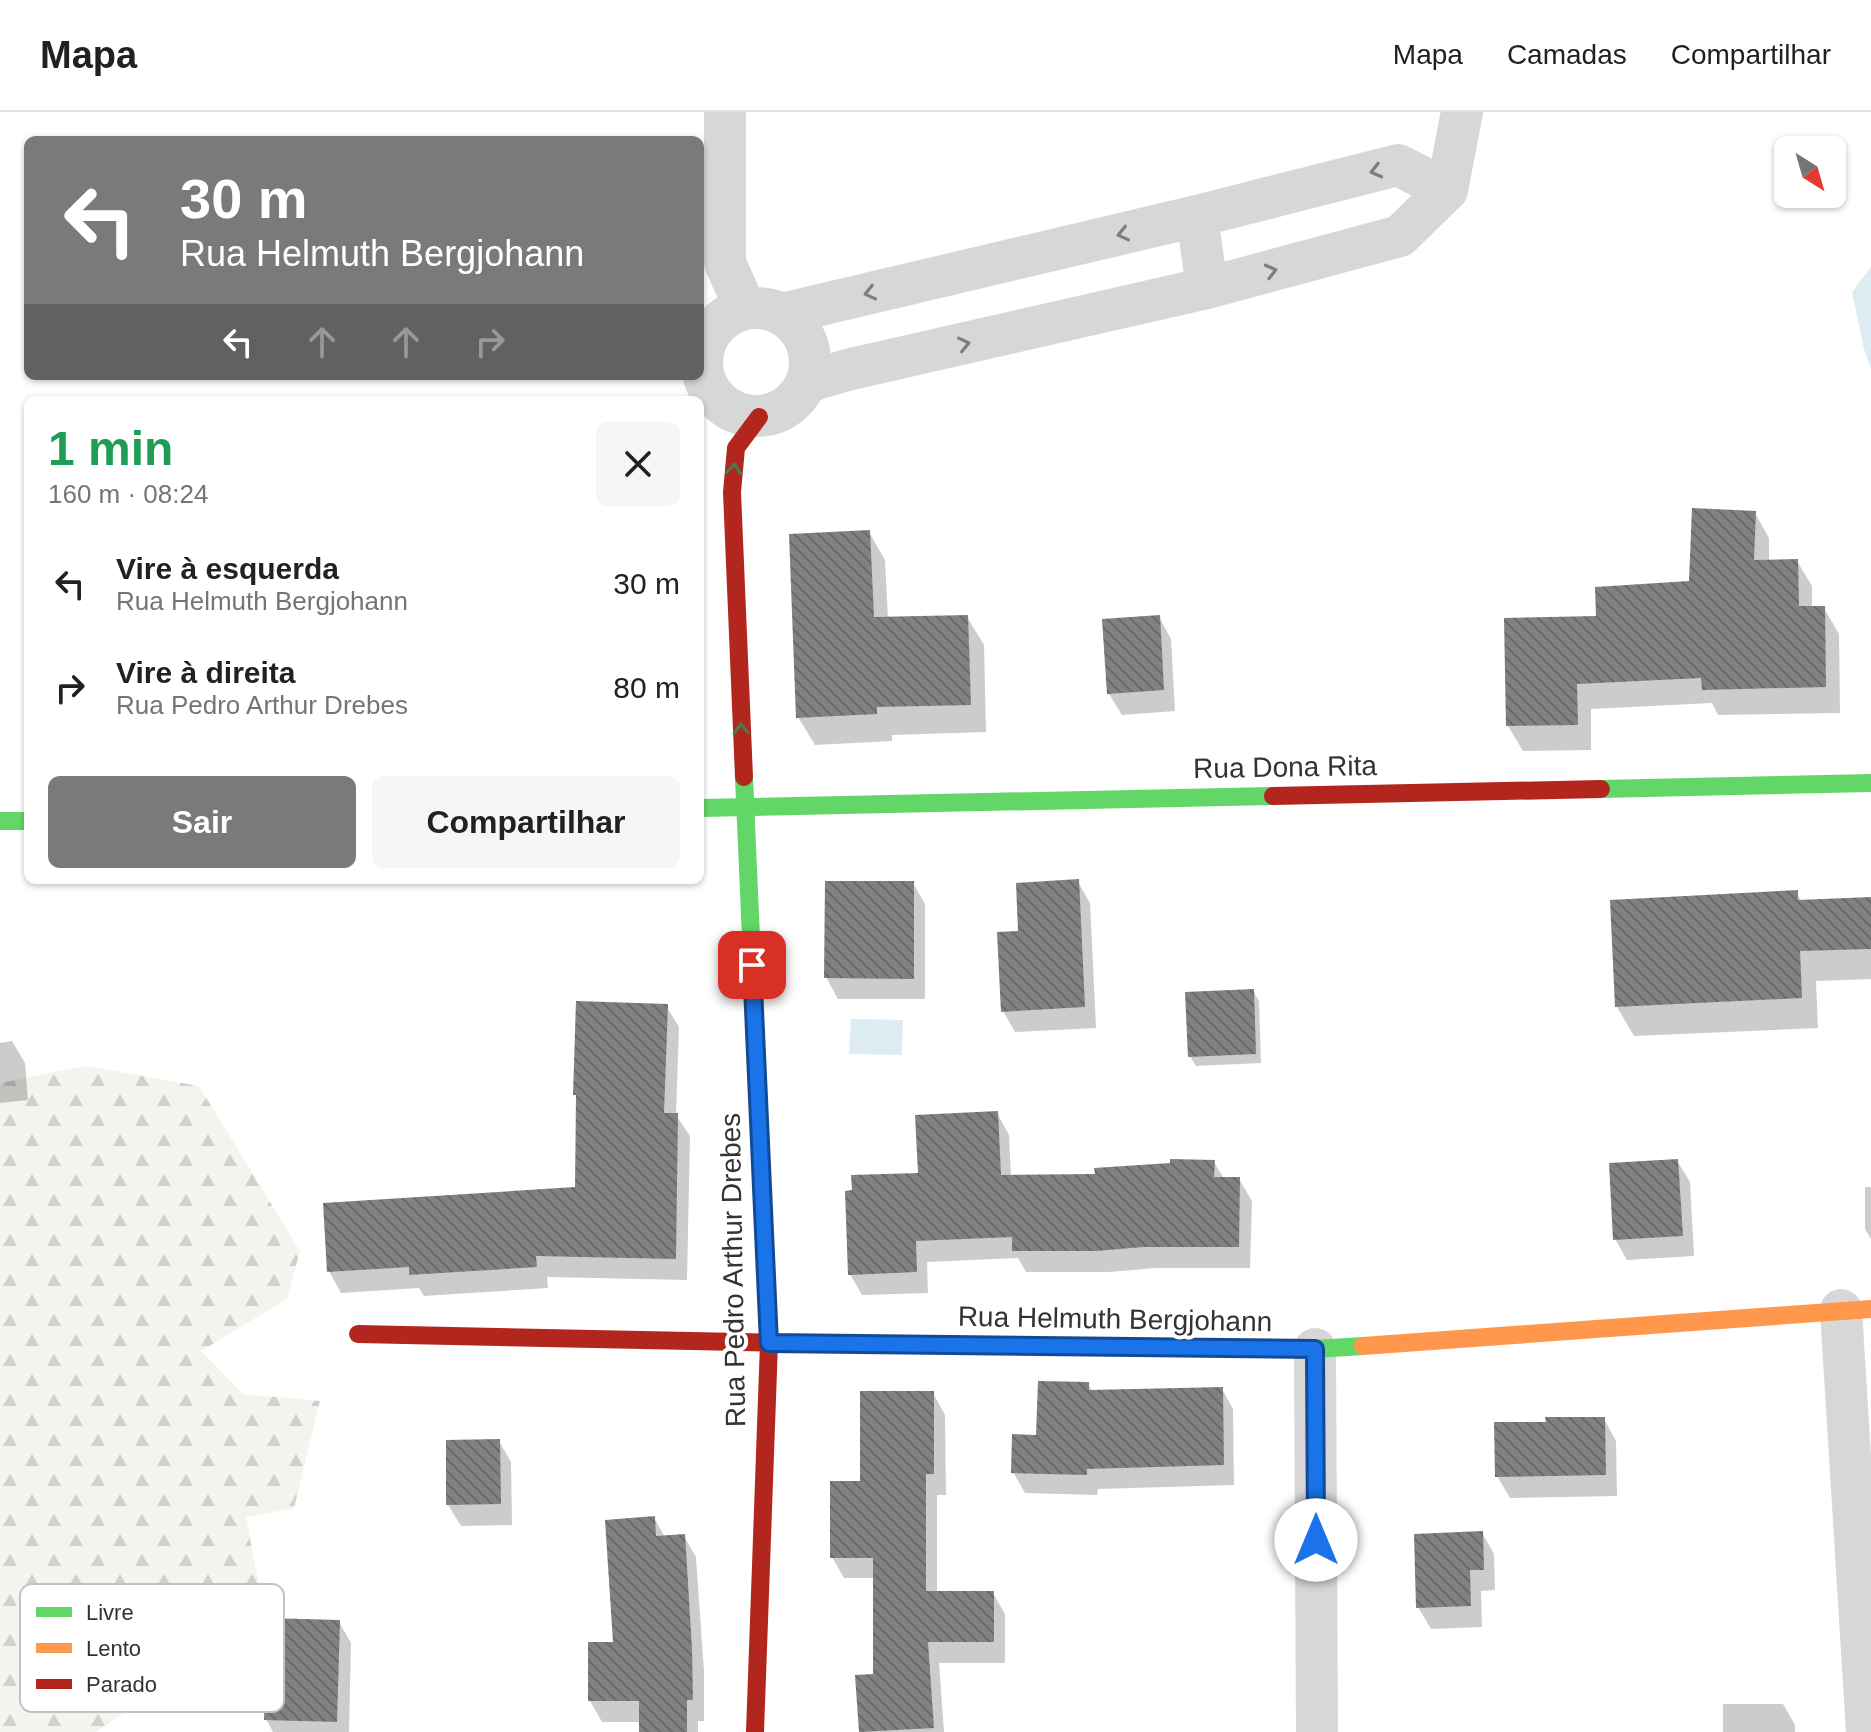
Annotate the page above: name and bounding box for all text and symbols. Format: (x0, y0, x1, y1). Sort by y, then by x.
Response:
text: Mapa (40, 34, 137, 76)
text: Mapa (1393, 39, 1463, 70)
text: Camadas (1507, 39, 1627, 70)
text: Compartilhar (1671, 39, 1831, 70)
north arrow (1774, 136, 1846, 208)
map controls (1774, 136, 1846, 208)
one-way arrow (1369, 161, 1383, 178)
text: 30 m (180, 167, 308, 230)
icon: left (48, 168, 152, 272)
one-way arrow (1117, 224, 1131, 241)
text: Rua Helmuth Bergjohann (180, 233, 584, 274)
one-way arrow (1264, 264, 1278, 280)
one-way arrow (864, 284, 878, 301)
icon: left (216, 320, 260, 364)
icon: ahead (300, 320, 344, 364)
icon: ahead (384, 320, 428, 364)
icon: right (468, 320, 512, 364)
one-way arrow (956, 336, 970, 353)
text: 1 min (48, 422, 173, 475)
button: close (596, 422, 680, 506)
one-way arrow (725, 462, 742, 475)
text: 160 m · 08:24 (48, 479, 208, 509)
text: Vire à esquerda (116, 552, 339, 585)
icon: left (48, 562, 92, 606)
text: 30 m (613, 567, 680, 600)
text: Rua Helmuth Bergjohann (116, 586, 408, 616)
text: Vire à direita (116, 656, 296, 689)
icon: right (48, 666, 92, 710)
text: 80 m (613, 671, 680, 704)
text: Rua Pedro Arthur Drebes (116, 690, 408, 720)
one-way arrow (733, 722, 750, 735)
street label: Rua Dona Rita (1193, 750, 1378, 784)
button: Sair (48, 776, 356, 868)
button: Compartilhar (372, 776, 680, 868)
pin (718, 931, 786, 999)
icon: arrive (730, 943, 774, 987)
street label: Rua Pedro Arthur Drebes (715, 1113, 751, 1427)
street label: Rua Helmuth Bergjohann (958, 1301, 1272, 1337)
position arrow (1274, 1498, 1358, 1582)
legend (20, 1584, 284, 1712)
text: Livre (86, 1600, 134, 1625)
text: Lento (86, 1636, 141, 1661)
text: Parado (86, 1672, 157, 1697)

